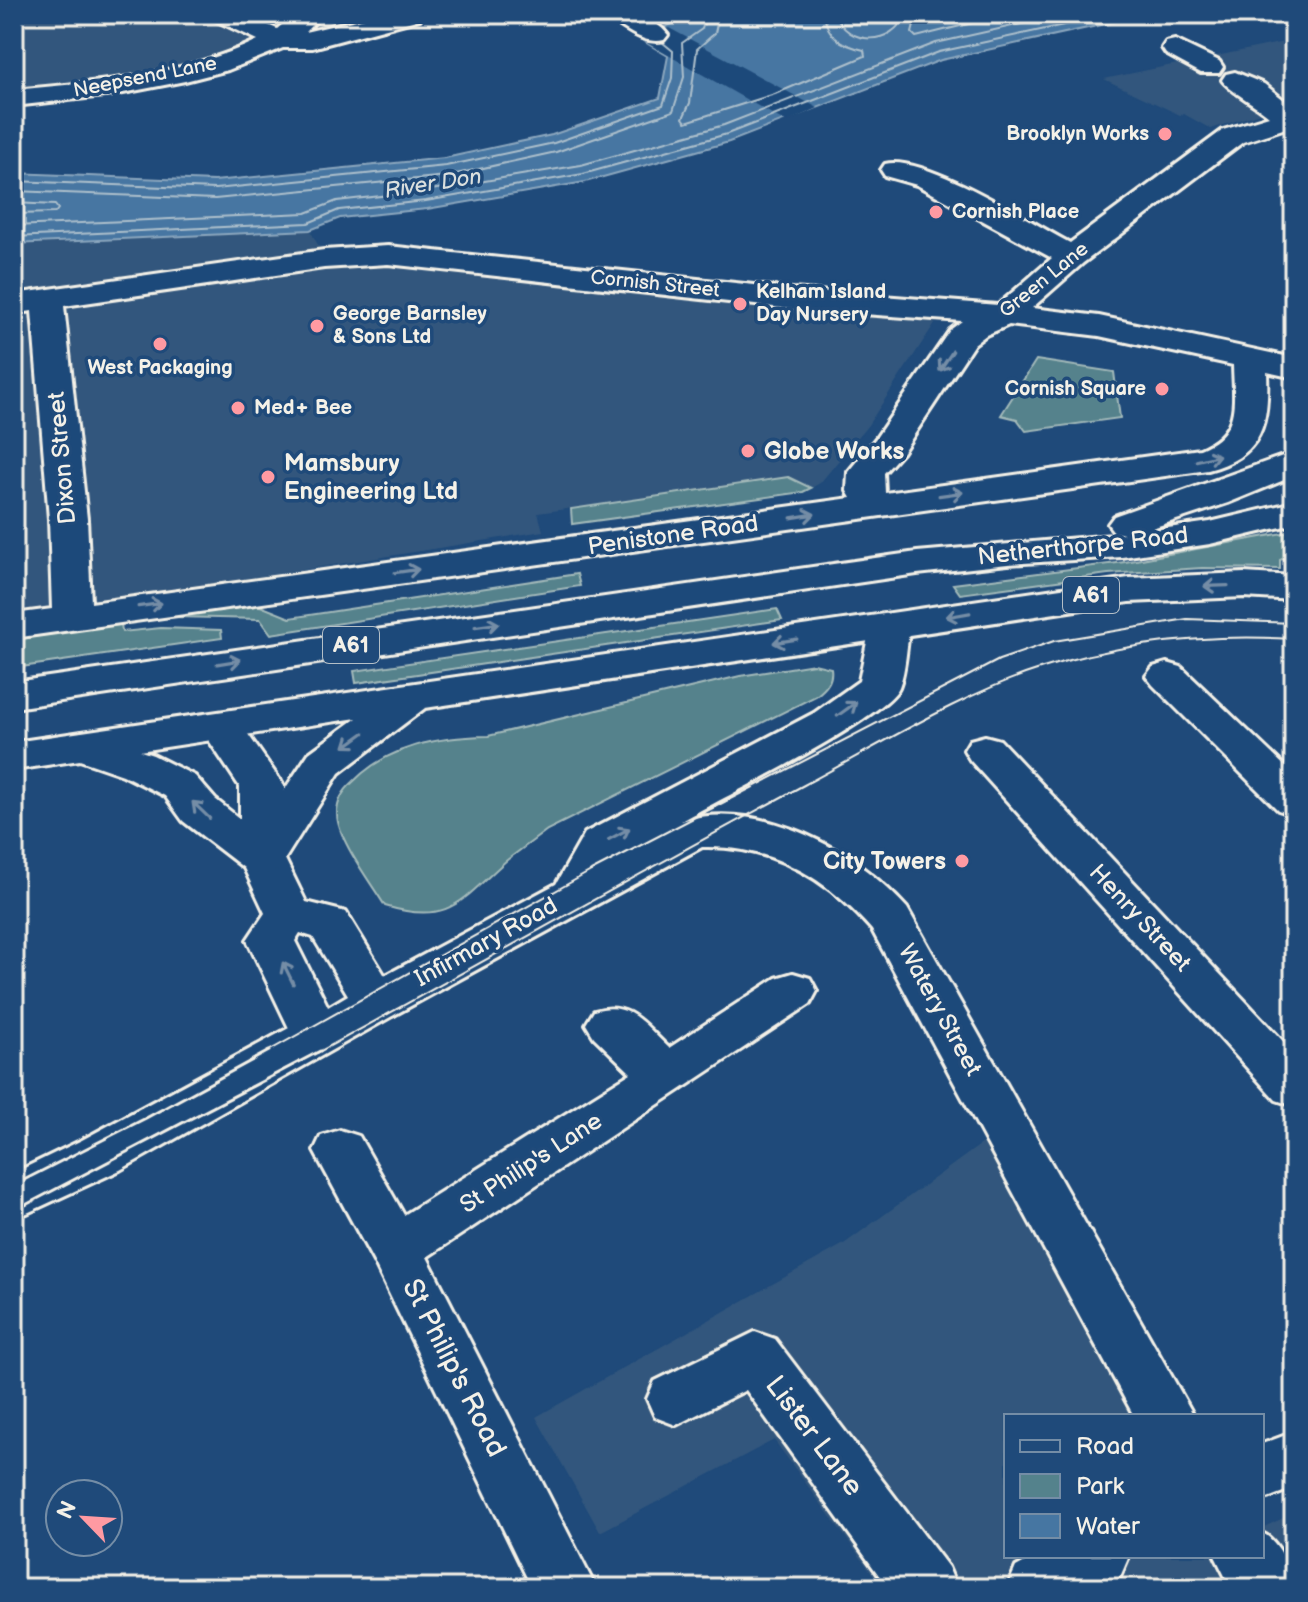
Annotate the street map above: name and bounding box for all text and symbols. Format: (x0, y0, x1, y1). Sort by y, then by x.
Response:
street label: Neepsend Lane (71, 51, 219, 103)
place label: Brooklyn Works (1006, 122, 1149, 146)
marker: Brooklyn Works (1156, 125, 1174, 143)
water label: River Don (383, 163, 483, 205)
place label: Cornish Place (952, 200, 1079, 224)
marker: Cornish Place (927, 203, 945, 221)
street label: Green Lane (995, 237, 1093, 323)
street label: Cornish Street (589, 265, 721, 303)
place label: Kelham Island Day Nursery (756, 280, 886, 327)
marker: Kelham Island Day Nursery (731, 295, 749, 313)
place label: George Barnsley & Sons Ltd (333, 302, 487, 349)
marker: George Barnsley & Sons Ltd (308, 317, 326, 335)
marker: West Packaging (151, 335, 169, 353)
one-way arrow (938, 349, 954, 372)
place label: West Packaging (87, 356, 233, 380)
place label: Cornish Square (1005, 377, 1146, 401)
marker: Cornish Square (1153, 380, 1171, 398)
street label: Dixon Street (42, 390, 82, 525)
place label: Med+ Bee (254, 396, 352, 420)
marker: Med+ Bee (229, 399, 247, 417)
place label: Globe Works (764, 437, 905, 466)
marker: Globe Works (739, 442, 757, 460)
place label: Mamsbury Engineering Ltd (284, 449, 458, 506)
one-way arrow (1195, 450, 1221, 465)
marker: Mamsbury Engineering Ltd (259, 468, 277, 486)
one-way arrow (937, 487, 964, 502)
one-way arrow (790, 508, 816, 523)
street label: Penistone Road (586, 509, 760, 561)
street label: Netherthorpe Road (976, 521, 1190, 571)
one-way arrow (394, 563, 419, 578)
road number: A61 (1063, 577, 1119, 613)
one-way arrow (1203, 579, 1230, 594)
one-way arrow (136, 597, 162, 612)
one-way arrow (946, 608, 971, 623)
one-way arrow (474, 617, 499, 632)
road number: A61 (323, 627, 379, 663)
one-way arrow (773, 634, 798, 649)
one-way arrow (216, 654, 242, 669)
one-way arrow (836, 701, 857, 718)
one-way arrow (343, 732, 365, 749)
one-way arrow (192, 801, 212, 819)
one-way arrow (607, 826, 631, 842)
place label: City Towers (823, 847, 946, 876)
marker: City Towers (953, 852, 971, 870)
street label: Henry Street (1083, 858, 1198, 978)
street label: Infirmary Road (410, 891, 562, 993)
street label: Watery Street (892, 939, 988, 1081)
one-way arrow (279, 962, 295, 986)
street label: St Philip's Lane (455, 1106, 607, 1220)
street label: St Philip's Road (395, 1274, 513, 1462)
street label: Lister Lane (758, 1369, 870, 1503)
legend (1004, 1414, 1264, 1558)
text: Road (1076, 1432, 1134, 1461)
text: Park (1076, 1472, 1124, 1501)
north arrow (44, 1478, 124, 1558)
text: N (52, 1497, 83, 1523)
text: Water (1076, 1512, 1140, 1541)

